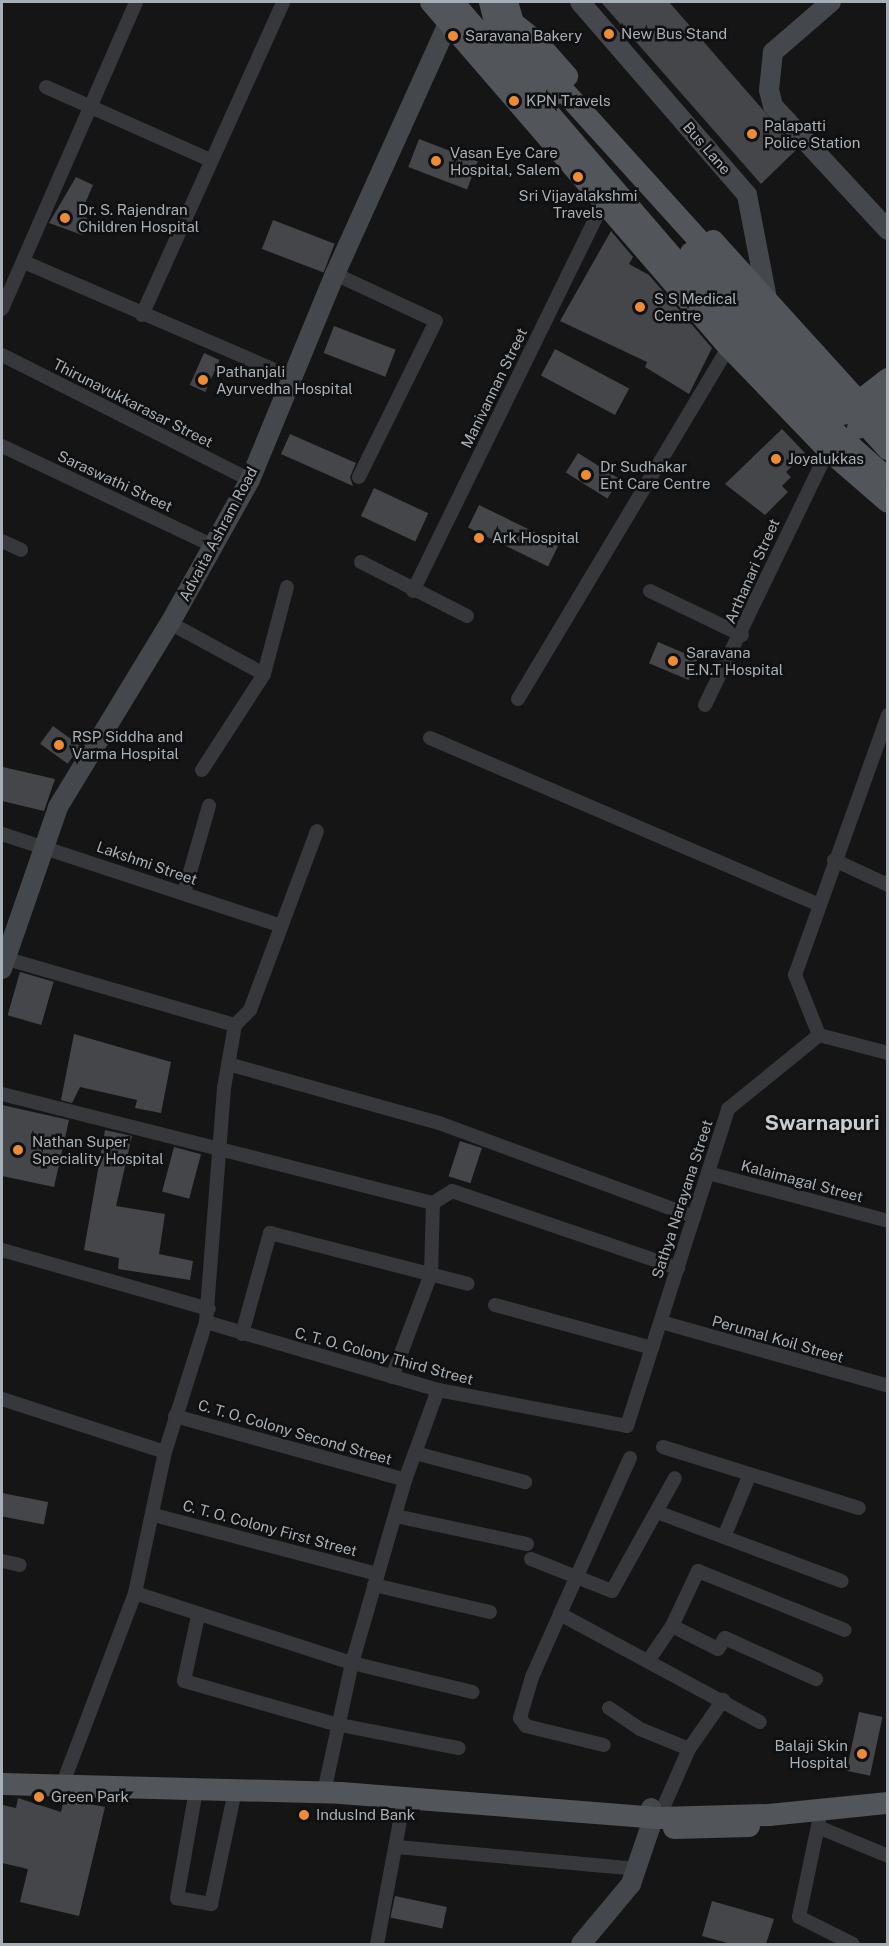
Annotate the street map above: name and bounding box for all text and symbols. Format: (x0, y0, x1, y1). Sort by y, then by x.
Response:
place label: New Bus Stand (621, 25, 727, 43)
place label: Saravana Bakery (465, 27, 582, 45)
marker: New Bus Stand (602, 27, 616, 41)
marker: Saravana Bakery (446, 29, 460, 43)
place label: KPN Travels (526, 92, 611, 110)
marker: KPN Travels (507, 94, 521, 108)
place label: Palapatti Police Station (764, 116, 861, 151)
street label: Bus Lane (679, 118, 735, 178)
marker: Palapatti Police Station (745, 127, 759, 141)
place label: Vasan Eye Care Hospital, Salem (450, 143, 560, 178)
marker: Vasan Eye Care Hospital, Salem (427, 152, 445, 170)
marker: Sri Vijayalakshmi Travels (571, 170, 585, 184)
place label: Sri Vijayalakshmi Travels (518, 186, 638, 221)
place label: Dr. S. Rajendran Children Hospital (78, 200, 199, 235)
marker: Dr. S. Rajendran Children Hospital (56, 209, 74, 227)
place label: S S Medical Centre (654, 289, 737, 324)
marker: S S Medical Centre (631, 298, 649, 316)
street label: Manivannan Street (457, 325, 531, 451)
street label: Thirunavukkarasar Street (50, 355, 216, 451)
place label: Pathanjali Ayurvedha Hospital (216, 362, 353, 397)
marker: Pathanjali Ayurvedha Hospital (194, 371, 212, 389)
street label: Saraswathi Street (55, 446, 175, 516)
place label: Joyalukkas (788, 450, 864, 468)
marker: Joyalukkas (769, 452, 783, 466)
place label: Dr Sudhakar Ent Care Centre (600, 457, 711, 492)
street label: Advaita Ashram Road (175, 464, 261, 604)
marker: Dr Sudhakar Ent Care Centre (577, 466, 595, 484)
street label: Arthanari Street (721, 516, 783, 626)
marker: Ark Hospital (470, 529, 488, 547)
place label: Ark Hospital (492, 529, 579, 547)
place label: Saravana E.N.T Hospital (686, 643, 783, 678)
marker: Saravana E.N.T Hospital (664, 652, 682, 670)
place label: RSP Siddha and Varma Hospital (72, 727, 183, 762)
marker: RSP Siddha and Varma Hospital (50, 736, 68, 754)
street label: Lakshmi Street (94, 837, 200, 889)
district label: Swarnapuri (764, 1110, 880, 1136)
street label: Sathya Narayana Street (648, 1117, 716, 1281)
place label: Nathan Super Speciality Hospital (32, 1132, 164, 1167)
marker: Nathan Super Speciality Hospital (9, 1141, 27, 1159)
street label: Kalaimagal Street (739, 1156, 865, 1206)
street label: Perumal Koil Street (710, 1312, 846, 1366)
street label: C. T. O. Colony Third Street (293, 1323, 475, 1389)
street label: C. T. O. Colony Second Street (196, 1396, 394, 1468)
street label: C. T. O. Colony First Street (181, 1496, 359, 1560)
place label: Balaji Skin Hospital (775, 1736, 848, 1771)
marker: Balaji Skin Hospital (853, 1745, 871, 1763)
place label: Green Park (51, 1788, 129, 1806)
marker: Green Park (32, 1790, 46, 1804)
place label: IndusInd Bank (316, 1806, 415, 1824)
marker: IndusInd Bank (297, 1808, 311, 1822)

